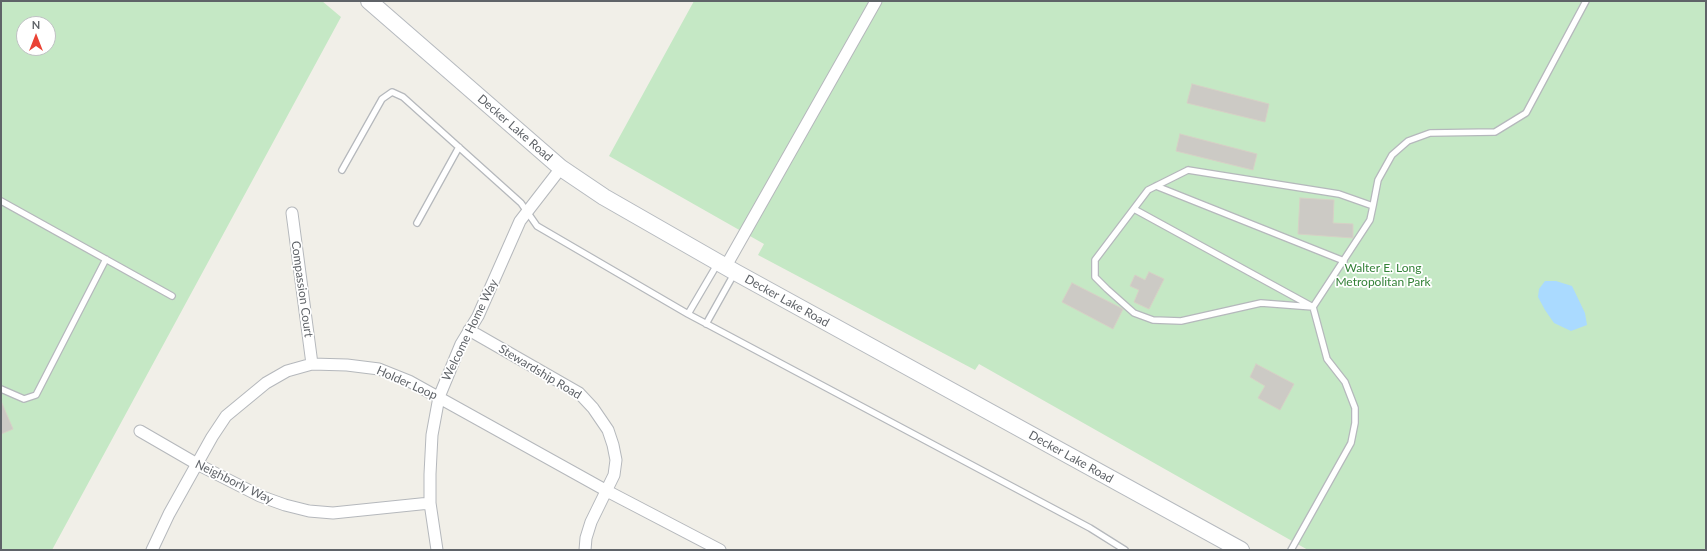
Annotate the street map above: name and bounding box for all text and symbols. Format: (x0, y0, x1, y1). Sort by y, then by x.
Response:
north arrow (16, 16, 56, 56)
text: N (32, 18, 40, 31)
street label: Decker Lake Road (475, 92, 555, 164)
street label: Compassion Court (288, 240, 316, 338)
park label: Walter E. Long Metropolitan Park (1335, 261, 1431, 289)
street label: Decker Lake Road (742, 272, 832, 330)
street label: Welcome Home Way (439, 277, 501, 383)
street label: Stewardship Road (496, 342, 584, 402)
street label: Holder Loop (374, 363, 440, 403)
street label: Decker Lake Road (1026, 428, 1116, 486)
street label: Neighborly Way (193, 457, 275, 507)

